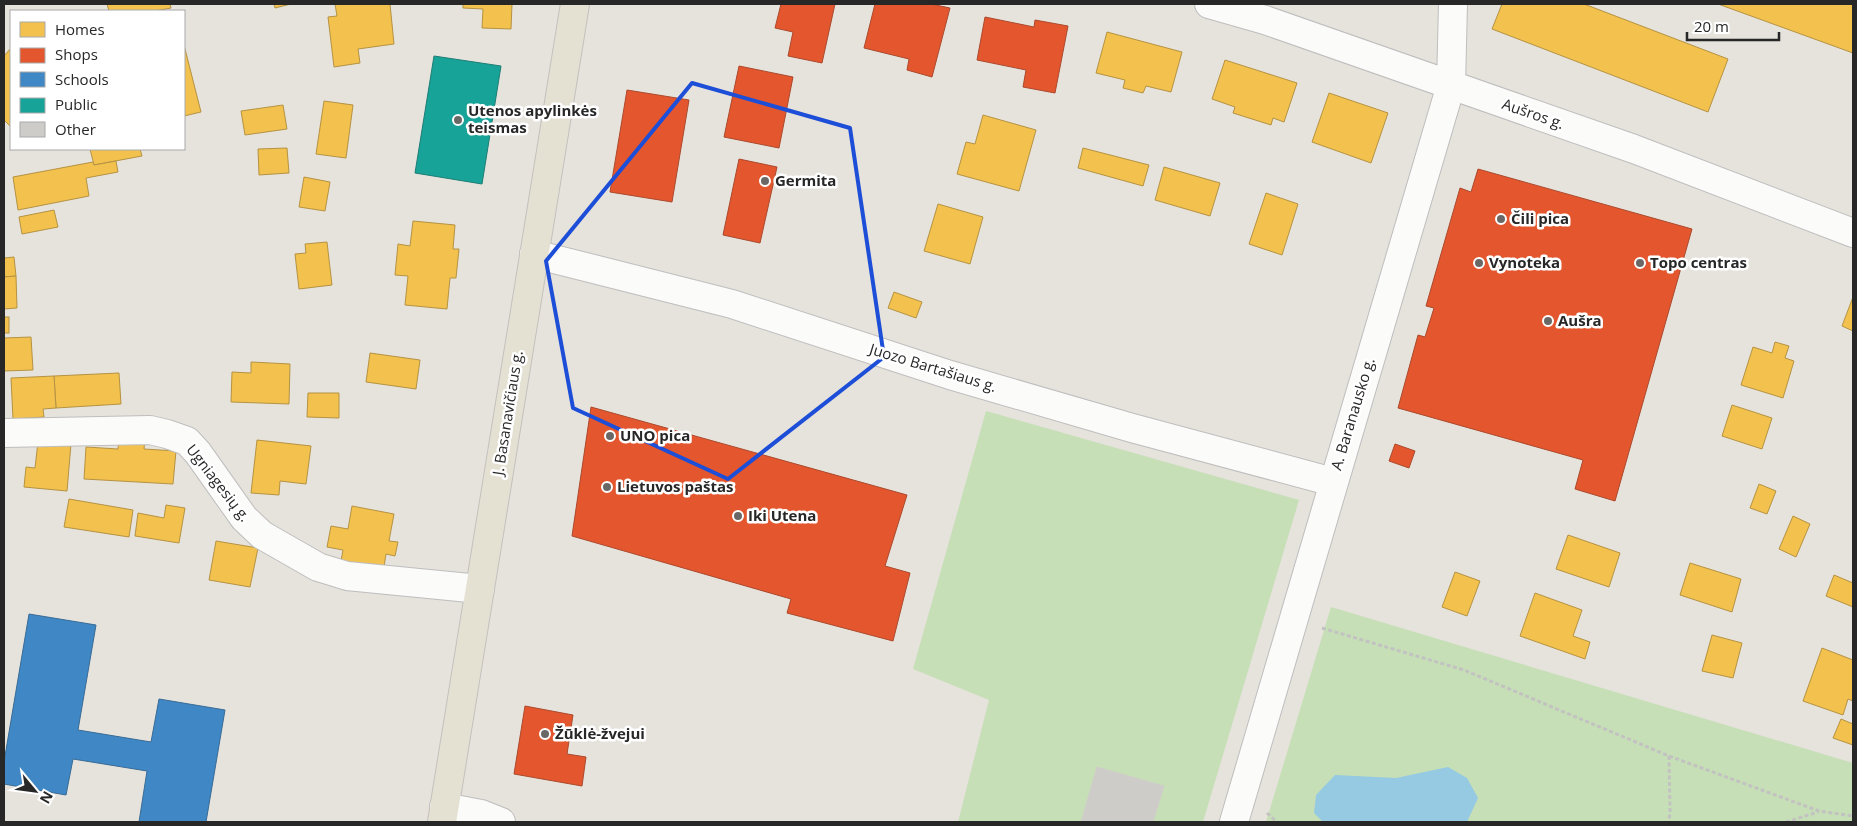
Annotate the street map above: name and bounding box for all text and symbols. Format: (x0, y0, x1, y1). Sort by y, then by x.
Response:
legend (10, 10, 185, 150)
scale bar (1687, 10, 1780, 42)
text: 20 m (1694, 16, 1729, 36)
text: Homes (55, 19, 105, 39)
text: Shops (55, 44, 98, 64)
text: Schools (55, 69, 109, 89)
street label: Aušros g. (1500, 93, 1567, 133)
text: Public (55, 94, 97, 114)
place label: Utenos apylinkės teismas (468, 100, 597, 137)
marker: Utenos apylinkės teismas (452, 114, 464, 126)
text: Other (55, 119, 96, 139)
place label: Germita (775, 170, 836, 190)
marker: Germita (759, 175, 771, 187)
place label: Čili pica (1511, 208, 1569, 228)
marker: Čili pica (1495, 213, 1507, 225)
place label: Vynoteka (1489, 252, 1560, 272)
place label: Topo centras (1650, 252, 1747, 272)
marker: Vynoteka (1473, 257, 1485, 269)
marker: Topo centras (1634, 257, 1646, 269)
place label: Aušra (1558, 310, 1602, 330)
marker: Aušra (1542, 315, 1554, 327)
street label: Juozo Bartašiaus g. (866, 338, 999, 396)
street label: J. Basanavičiaus g. (487, 349, 527, 479)
street label: A. Baranausko g. (1325, 355, 1379, 472)
place label: UNO pica (620, 425, 690, 445)
marker: UNO pica (604, 430, 616, 442)
street label: Ugniagesių g. (182, 440, 255, 525)
place label: Lietuvos paštas (617, 476, 734, 496)
marker: Lietuvos paštas (601, 481, 613, 493)
place label: Iki Utena (748, 505, 816, 525)
marker: Iki Utena (732, 510, 744, 522)
place label: Žūklė-žvejui (555, 723, 645, 743)
marker: Žūklė-žvejui (539, 728, 551, 740)
north arrow (10, 766, 60, 816)
text: N (36, 788, 58, 807)

